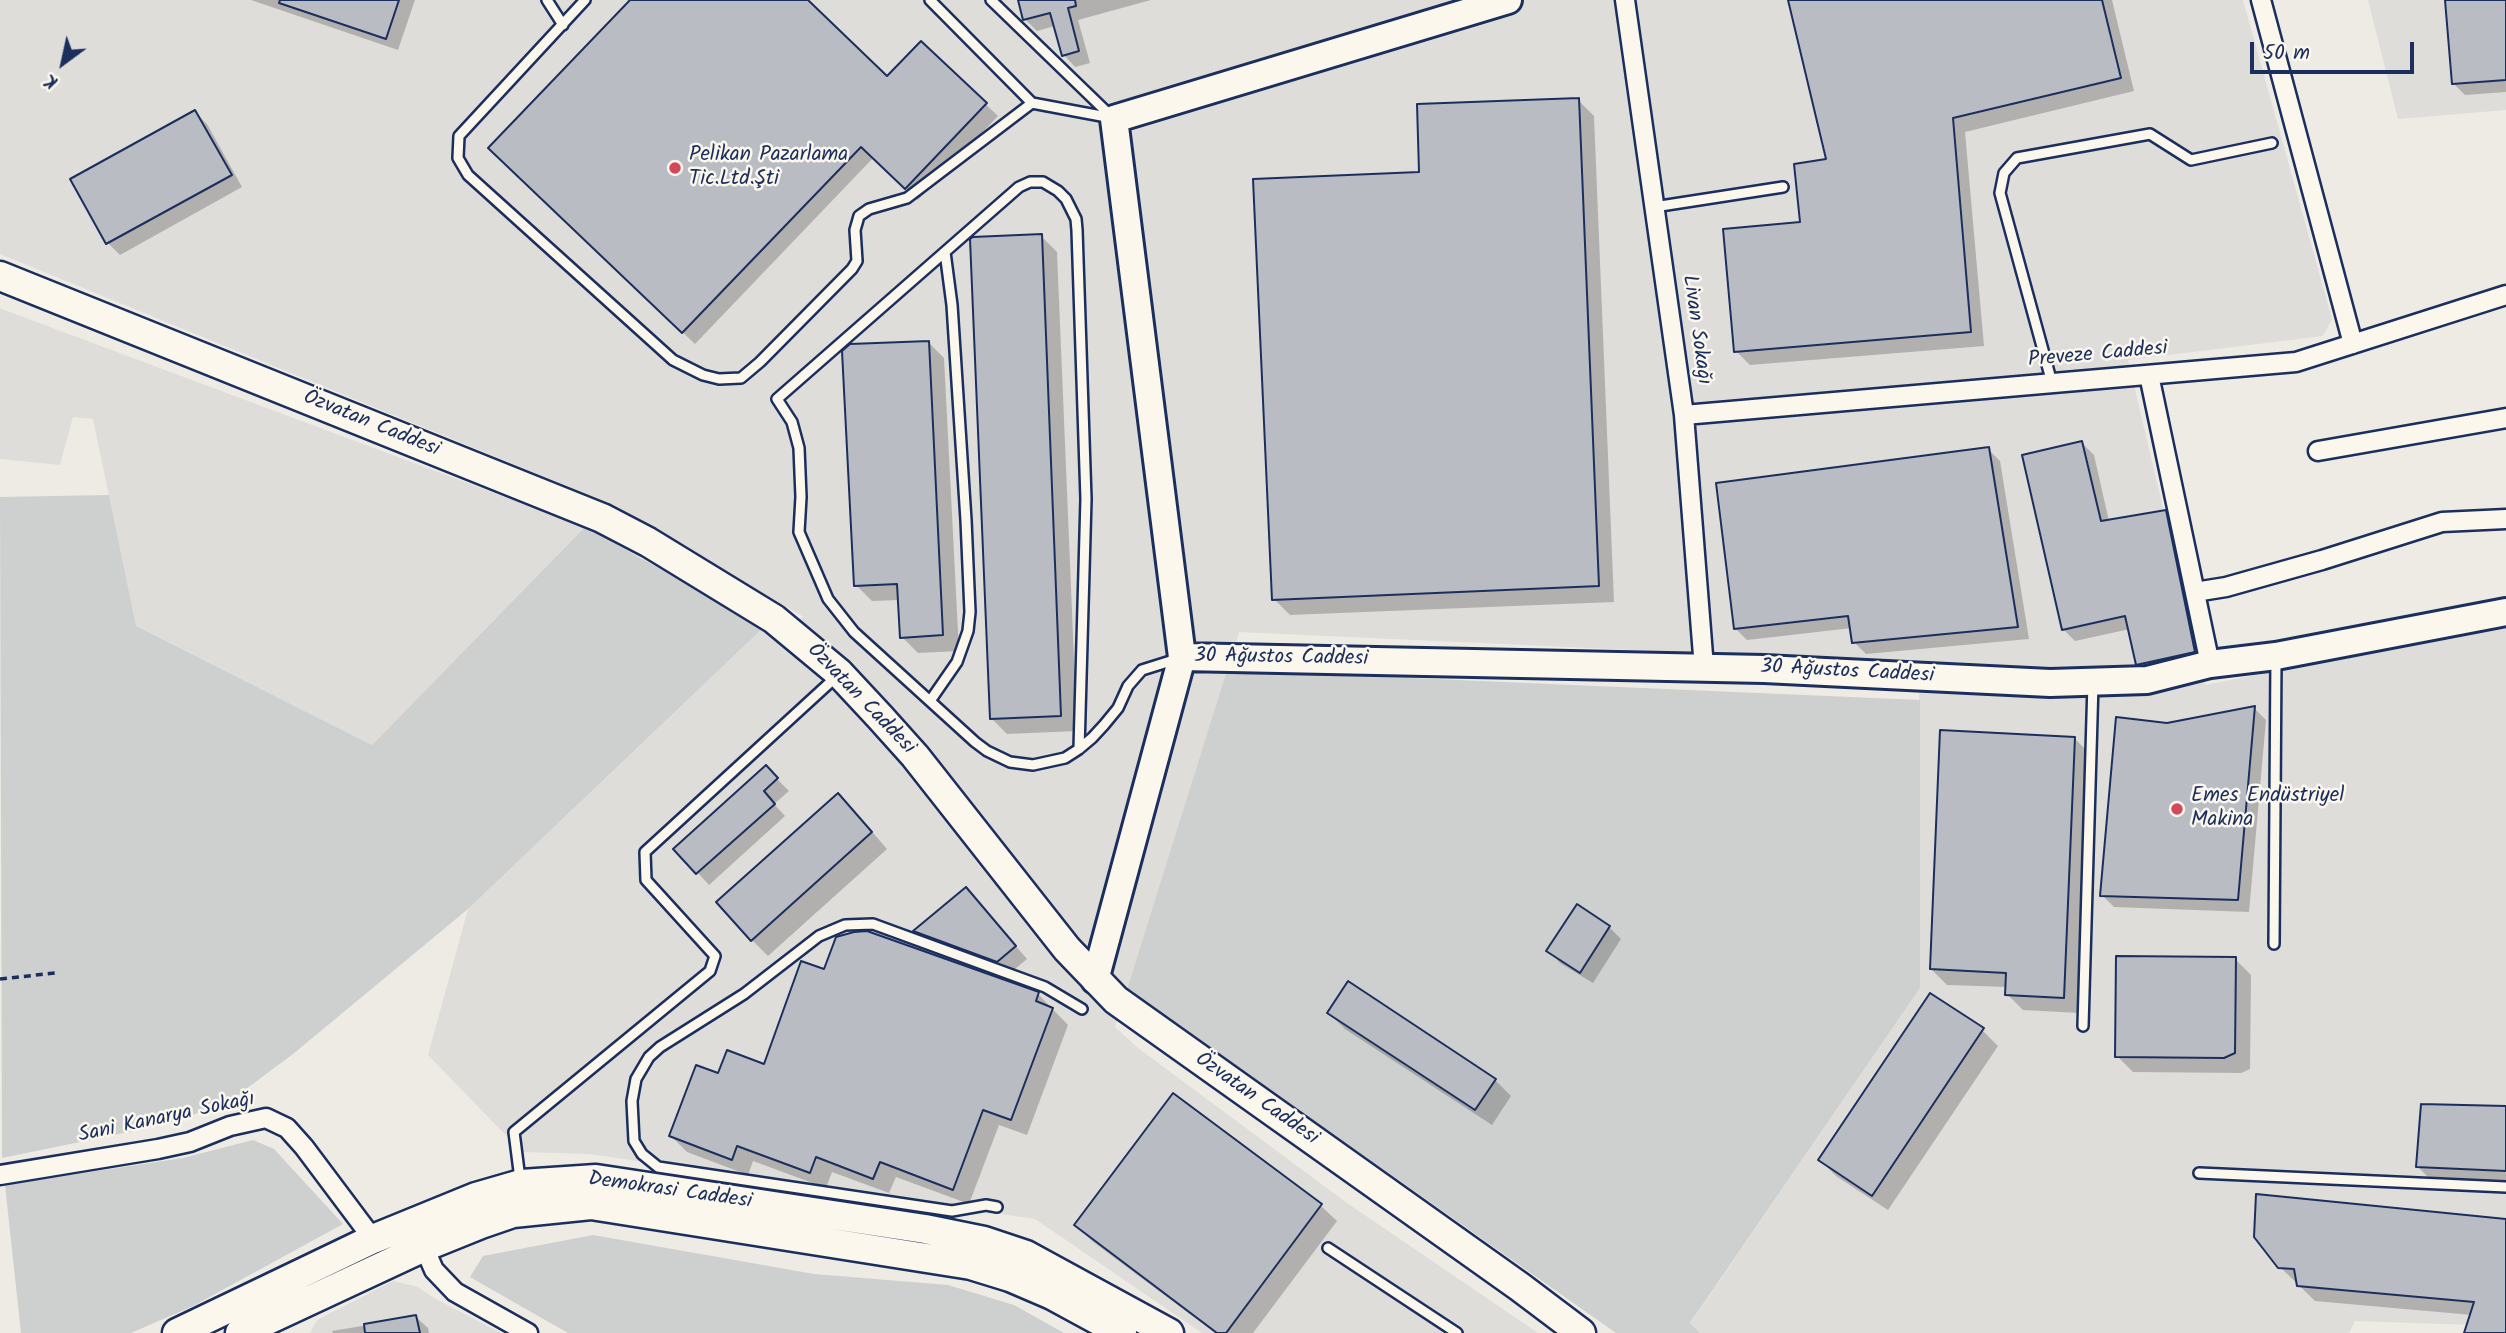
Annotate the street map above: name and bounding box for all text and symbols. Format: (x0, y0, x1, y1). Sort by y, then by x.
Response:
north arrow (28, 28, 98, 98)
scale bar (2254, 28, 2418, 72)
text: 50 m (2263, 37, 2310, 70)
text: K (39, 65, 65, 96)
place label: Pelikan Pazarlama Tic.Ltd.Şti (689, 143, 848, 193)
marker: Pelikan Pazarlama Tic.Ltd.Şti (667, 160, 683, 176)
street label: Livan Sokağı (1675, 274, 1715, 386)
street label: Preveze Caddesi (2027, 337, 2169, 375)
street label: Özvatan Caddesi (299, 386, 443, 464)
street label: Özvatan Caddesi (801, 639, 919, 761)
street label: 30 Ağustos Caddesi (1194, 645, 1368, 673)
street label: 30 Ağustos Caddesi (1759, 656, 1935, 690)
place label: Emes Endüstriyel Makina (2191, 784, 2344, 834)
marker: Emes Endüstriyel Makina (2169, 801, 2185, 817)
street label: Özvatan Caddesi (1189, 1048, 1323, 1152)
street label: Sani Kanarya Sokağı (76, 1088, 258, 1150)
street label: Demokrasi Caddesi (587, 1168, 753, 1216)

